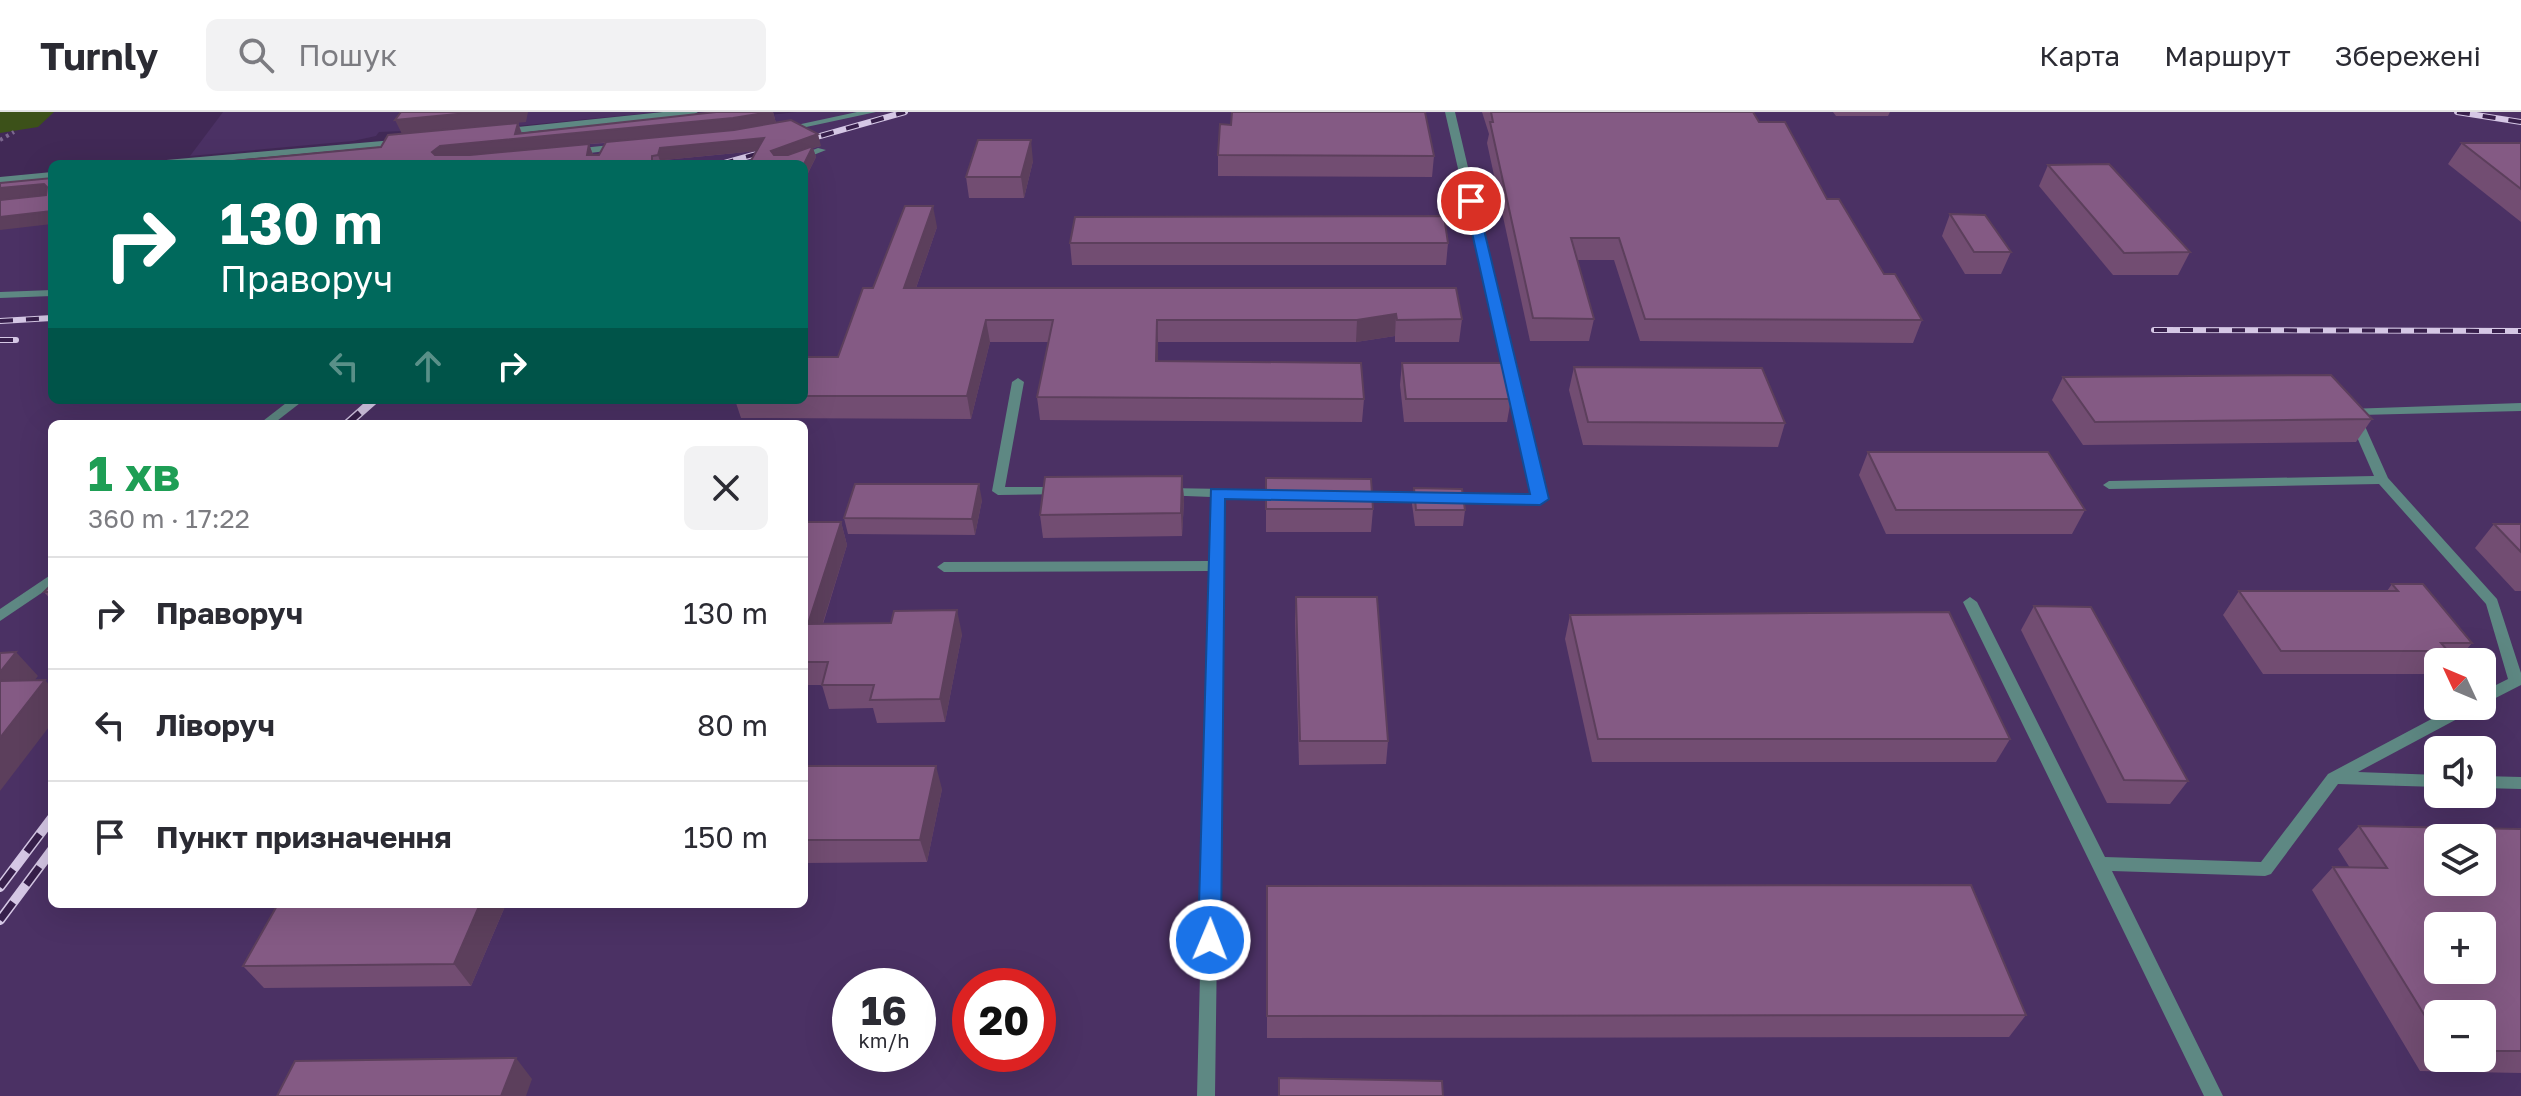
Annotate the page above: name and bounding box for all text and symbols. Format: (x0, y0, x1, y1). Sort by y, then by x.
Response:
search box (206, 19, 766, 91)
text: Turnly (40, 33, 158, 78)
icon: search (234, 33, 278, 77)
text: Пошук (298, 37, 397, 73)
text: Карта (2039, 39, 2120, 72)
text: Маршрут (2164, 39, 2291, 72)
text: Збережені (2335, 39, 2481, 72)
pin (1437, 167, 1505, 235)
icon: arrive (1449, 179, 1493, 223)
text: 130 m (220, 189, 382, 256)
icon: right (88, 192, 192, 296)
text: Праворуч (220, 257, 393, 300)
icon: left (322, 344, 366, 388)
icon: ahead (406, 344, 450, 388)
icon: right (490, 344, 534, 388)
text: 1 хв (88, 444, 180, 502)
button: close (684, 446, 768, 530)
text: 360 m · 17:22 (88, 503, 250, 534)
icon: right (88, 591, 132, 635)
text: Праворуч (156, 595, 303, 631)
text: 130 m (683, 595, 768, 631)
north arrow (2424, 648, 2496, 720)
map controls (2424, 648, 2496, 1072)
icon: left (88, 703, 132, 747)
text: Ліворуч (156, 707, 275, 743)
text: 80 m (697, 707, 768, 743)
button: sound (2424, 736, 2496, 808)
icon: arrive (88, 815, 132, 859)
text: Пункт призначення (156, 819, 452, 855)
text: 150 m (683, 819, 768, 855)
button: layers (2424, 824, 2496, 896)
position arrow (1168, 898, 1252, 982)
button: + (2424, 912, 2496, 984)
speed limit sign: 20 (952, 968, 1056, 1072)
text: 16 (861, 986, 907, 1034)
button: − (2424, 1000, 2496, 1072)
text: km/h (859, 1028, 909, 1052)

